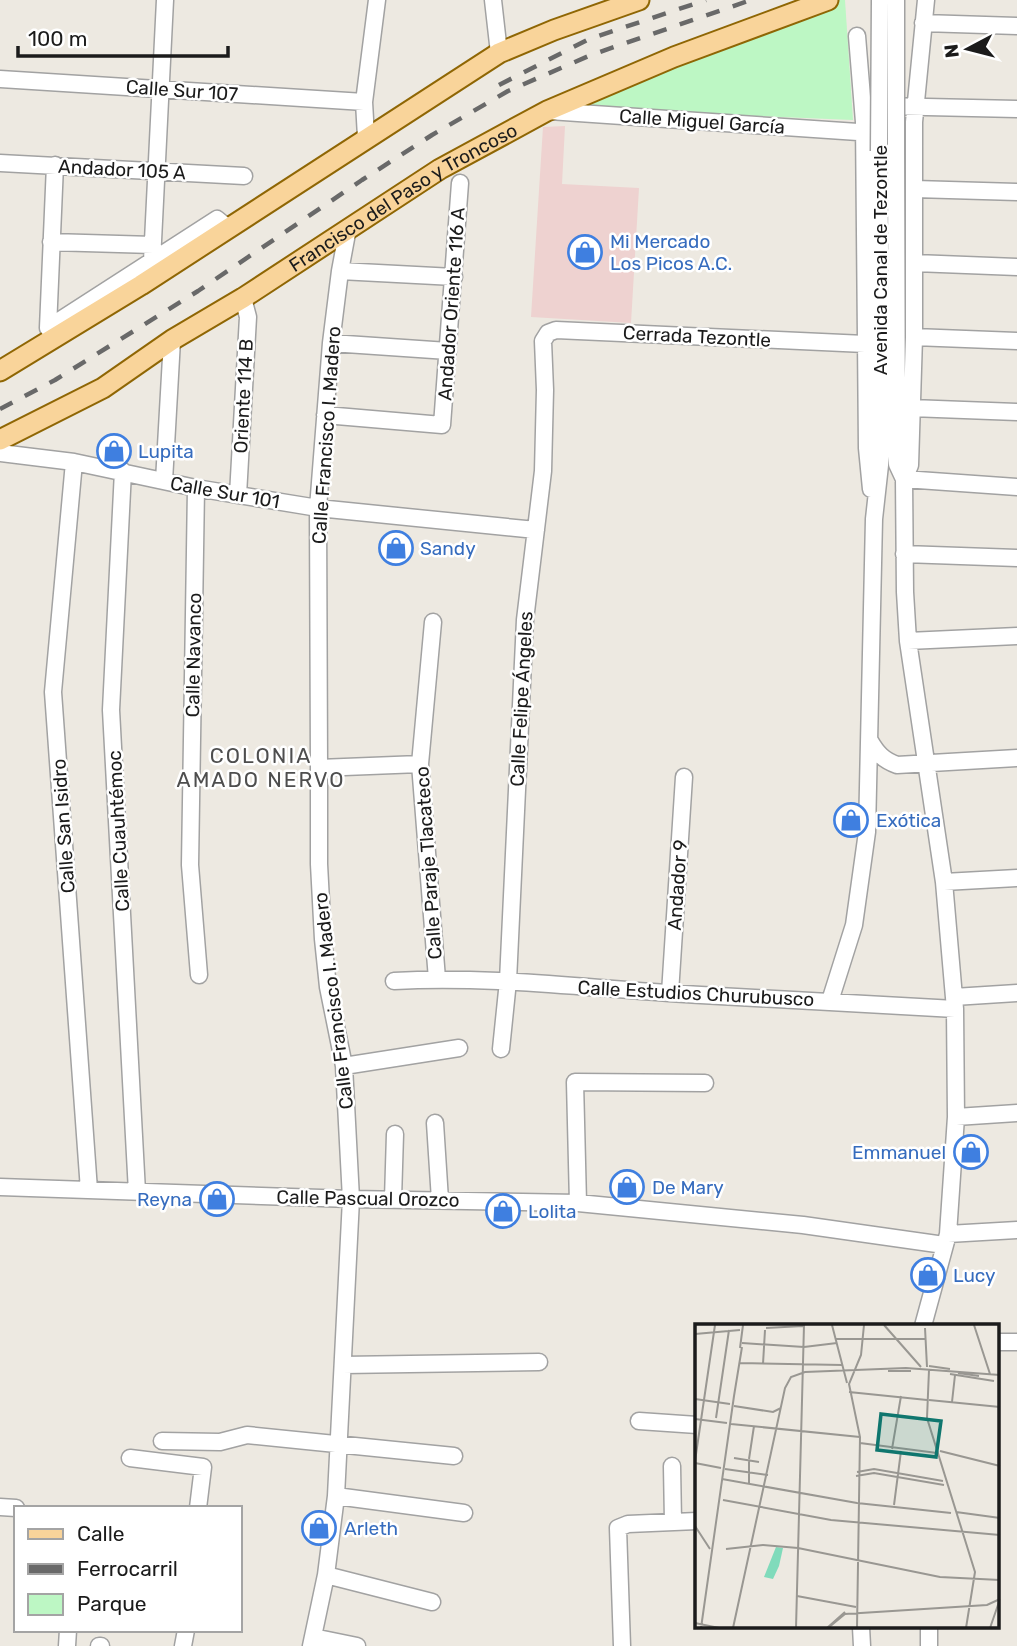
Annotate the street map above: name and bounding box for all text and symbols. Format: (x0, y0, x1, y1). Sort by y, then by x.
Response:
scale bar (18, 14, 228, 58)
north arrow (933, 14, 1003, 84)
text: 100 m (28, 26, 87, 51)
text: N (939, 43, 964, 59)
street label: Calle Sur 107 (125, 75, 239, 106)
street label: Calle Miguel García (618, 104, 786, 139)
street label: Francisco del Paso y Troncoso (285, 118, 521, 277)
street label: Avenida Canal de Tezontle (869, 145, 892, 375)
street label: Andador 105 A (57, 155, 187, 184)
street label: Andador Oriente 116 A (433, 206, 470, 401)
place label: Mi Mercado Los Picos A.C. (610, 230, 732, 275)
shop icon: Mi Mercado Los Picos A.C. (566, 233, 604, 271)
street label: Cerrada Tezontle (622, 321, 772, 352)
street label: Calle Francisco I. Madero (307, 325, 346, 545)
street label: Oriente 114 B (229, 338, 258, 454)
shop icon: Lupita (95, 432, 133, 470)
place label: Lupita (138, 440, 194, 463)
street label: Calle Sur 101 (168, 472, 281, 513)
shop icon: Sandy (377, 529, 415, 567)
place label: Sandy (420, 537, 476, 560)
street label: Calle Navanco (181, 592, 206, 718)
street label: Calle Felipe Ángeles (505, 611, 538, 787)
district label: COLONIA AMADO NERVO (177, 743, 345, 792)
street label: Calle Cuauhtémoc (103, 750, 134, 912)
street label: Calle San Isidro (47, 758, 80, 894)
street label: Calle Paraje Tlacateco (410, 766, 447, 960)
shop icon: Exótica (832, 801, 870, 839)
place label: Exótica (876, 809, 941, 832)
street label: Andador 9 (663, 839, 692, 931)
street label: Calle Francisco I. Madero (309, 891, 358, 1111)
street label: Calle Estudios Churubusco (577, 976, 815, 1011)
shop icon: Emmanuel (952, 1133, 990, 1171)
place label: Emmanuel (852, 1141, 946, 1164)
shop icon: De Mary (608, 1168, 646, 1206)
place label: De Mary (652, 1176, 724, 1199)
shop icon: Reyna (198, 1180, 236, 1218)
street label: Calle Pascual Orozco (276, 1185, 460, 1212)
place label: Reyna (137, 1188, 192, 1211)
shop icon: Lolita (484, 1192, 522, 1230)
place label: Lolita (528, 1200, 577, 1223)
shop icon: Lucy (909, 1256, 947, 1294)
place label: Lucy (953, 1264, 996, 1287)
inset map (695, 1324, 1000, 1628)
legend (14, 1506, 242, 1632)
shop icon: Arleth (300, 1509, 338, 1547)
place label: Arleth (344, 1517, 398, 1540)
text: Calle (77, 1521, 125, 1546)
text: Ferrocarril (77, 1556, 178, 1581)
text: Parque (77, 1591, 147, 1616)

